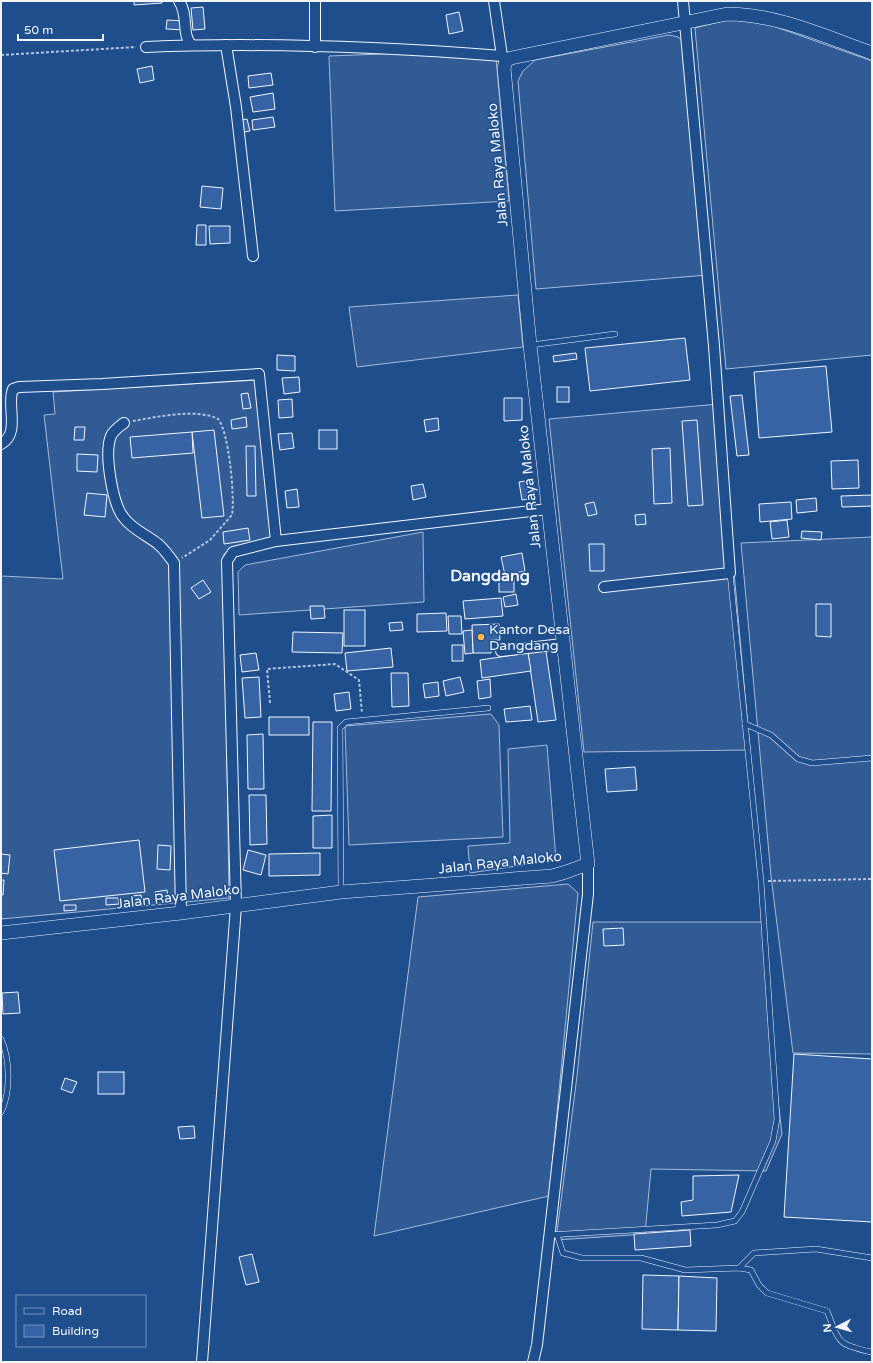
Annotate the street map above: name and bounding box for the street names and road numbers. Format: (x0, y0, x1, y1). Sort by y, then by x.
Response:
street label: Jalan Raya Maloko (484, 102, 511, 227)
street label: Jalan Raya Maloko (515, 424, 544, 549)
street label: Jalan Raya Maloko (438, 848, 563, 877)
street label: Jalan Raya Maloko (115, 881, 241, 912)

